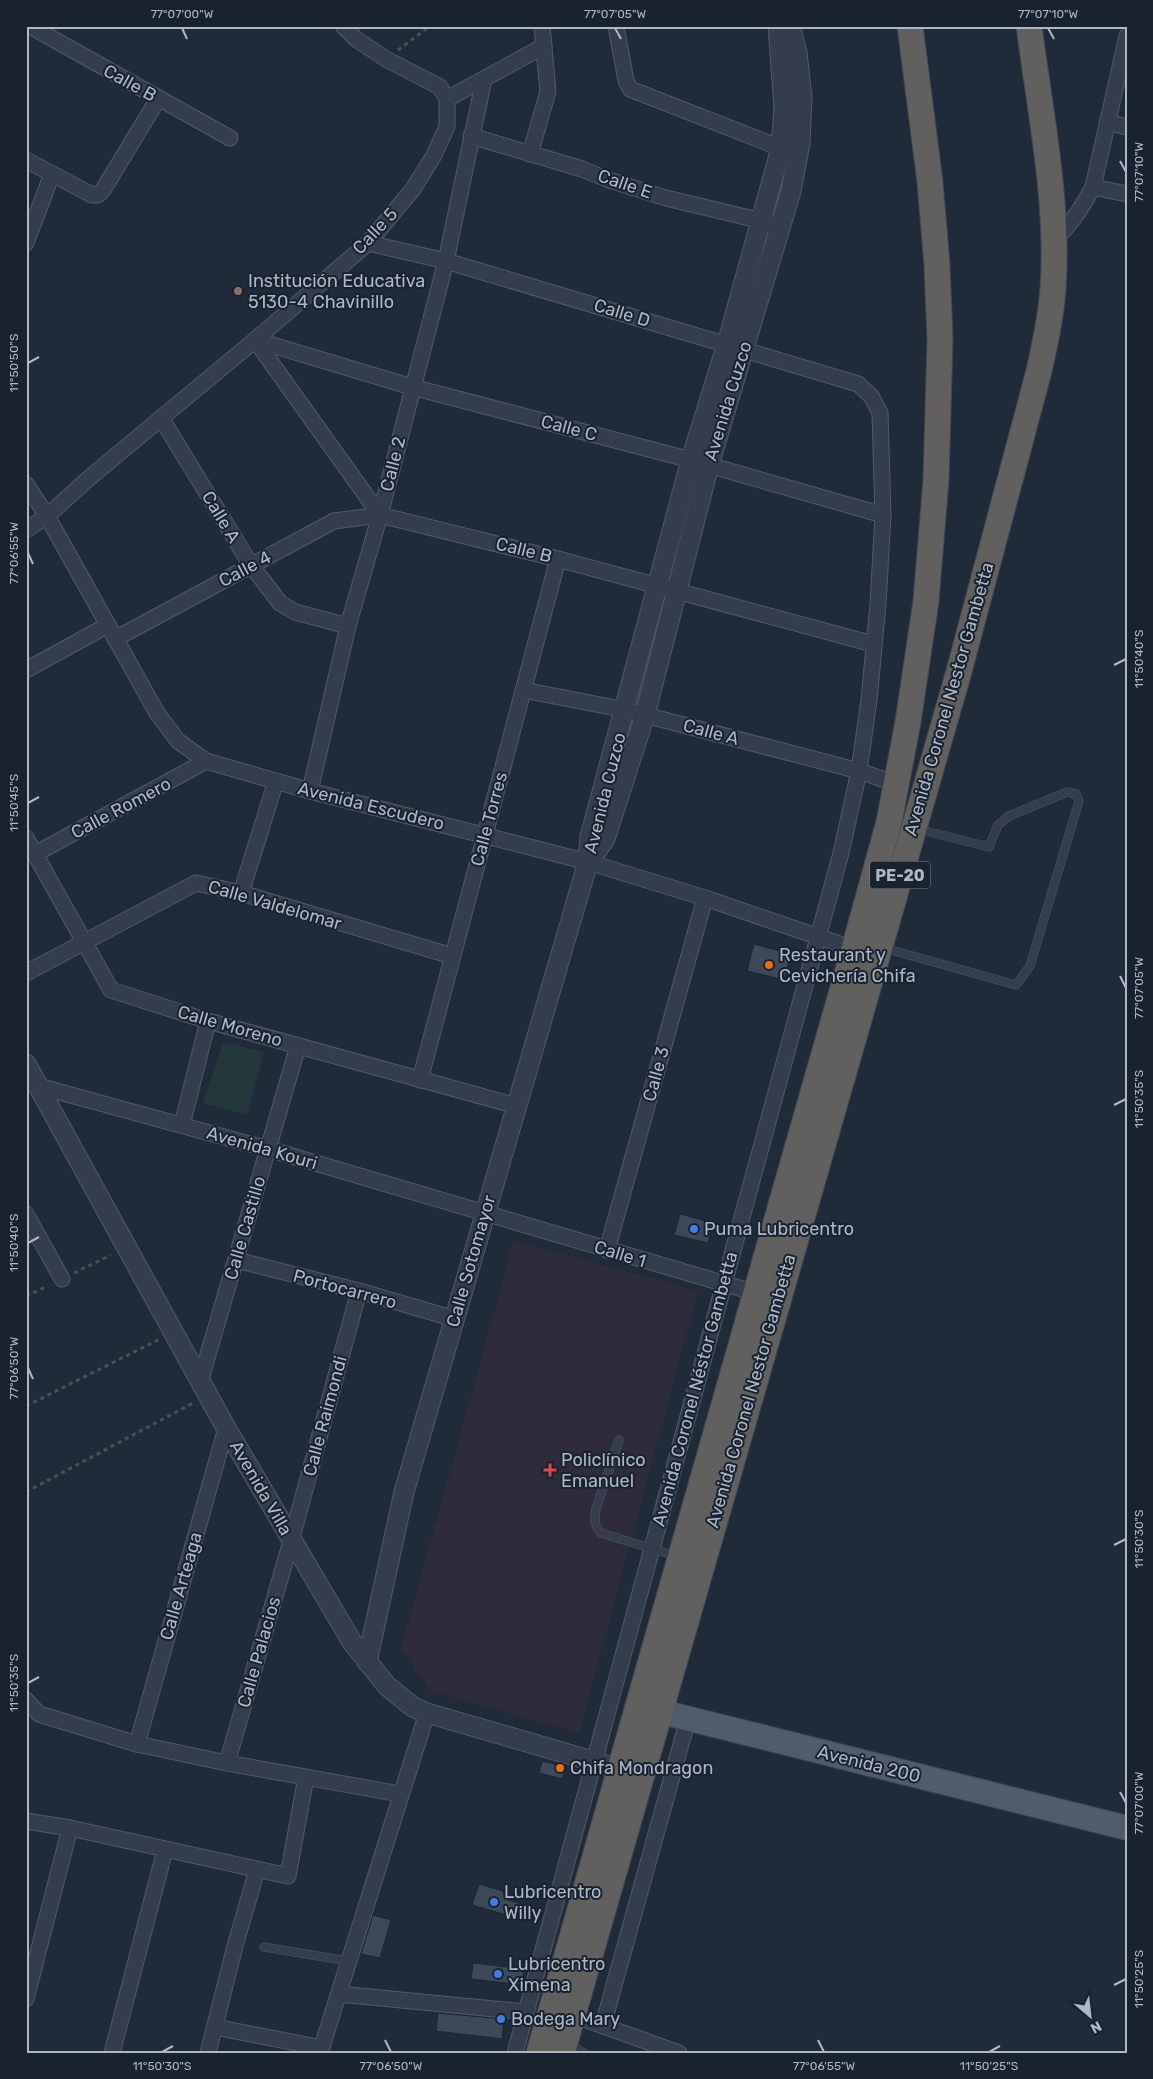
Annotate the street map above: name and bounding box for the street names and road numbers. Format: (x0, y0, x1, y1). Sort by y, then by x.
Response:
street label: Calle B (100, 60, 160, 106)
street label: Calle E (595, 164, 655, 204)
street label: Calle 5 (348, 203, 402, 259)
street label: Calle D (591, 294, 653, 332)
street label: Avenida Cuzco (699, 339, 757, 463)
street label: Calle C (539, 410, 599, 446)
street label: Calle 2 (376, 434, 410, 494)
street label: Calle A (197, 487, 245, 547)
street label: Calle B (494, 532, 554, 568)
street label: Calle 4 (215, 546, 275, 592)
street label: Avenida Coronel Nestor Gambetta (899, 560, 999, 838)
street label: Calle A (681, 714, 741, 750)
street label: Avenida Cuzco (579, 730, 631, 856)
street label: Calle Torres (466, 770, 512, 868)
street label: Calle Romero (67, 772, 175, 844)
street label: Avenida Escudero (295, 777, 447, 835)
road number: PE-20 (870, 862, 930, 888)
street label: Calle Valdelomar (206, 875, 345, 935)
street label: Calle Moreno (175, 1001, 285, 1051)
street label: Calle 3 (638, 1044, 674, 1104)
street label: Avenida Kouri (204, 1122, 320, 1174)
street label: Calle Castillo (220, 1174, 270, 1282)
street label: Calle Sotomayor (442, 1192, 500, 1330)
street label: Calle 1 (592, 1236, 648, 1272)
street label: Avenida Coronel Néstor Gambetta (648, 1249, 742, 1529)
street label: Avenida Coronel Nestor Gambetta (701, 1252, 801, 1530)
street label: Portocarrero (291, 1265, 399, 1313)
street label: Calle Raimondi (298, 1353, 352, 1479)
street label: Avenida Villa (225, 1437, 297, 1539)
street label: Calle Arteaga (155, 1529, 207, 1643)
street label: Calle Palacios (233, 1594, 285, 1710)
street label: Avenida 200 (815, 1741, 923, 1787)

